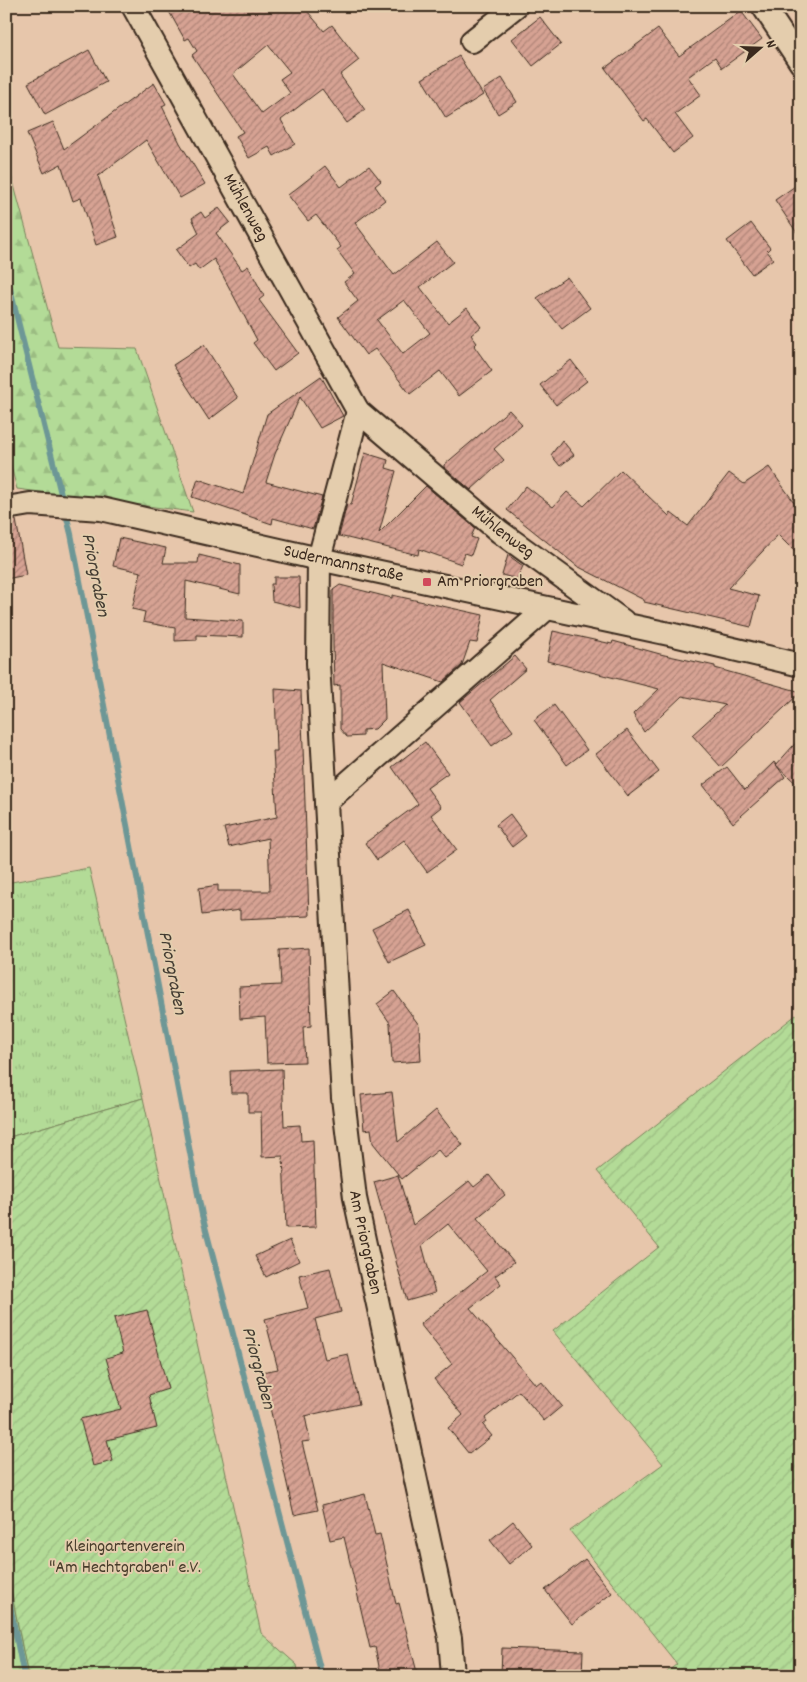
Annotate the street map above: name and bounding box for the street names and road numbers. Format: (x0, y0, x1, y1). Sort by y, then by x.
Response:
street label: Mühlenweg (216, 169, 274, 247)
street label: Mühlenweg (465, 500, 539, 565)
street label: Sudermannstraße (281, 539, 406, 589)
street label: Am Priorgraben (342, 1189, 388, 1297)

